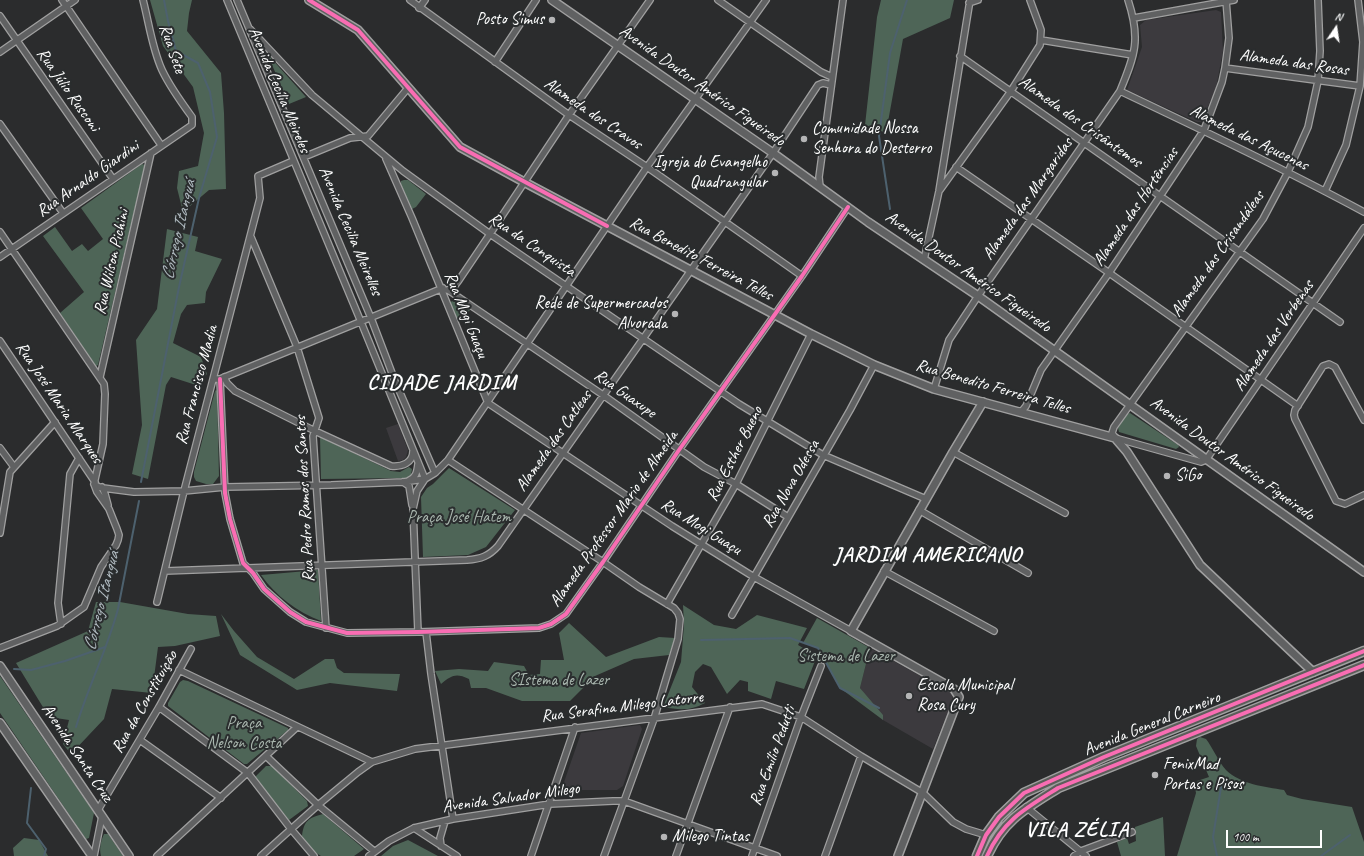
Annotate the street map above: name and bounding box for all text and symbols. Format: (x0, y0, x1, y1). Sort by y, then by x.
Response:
north arrow (1316, 8, 1356, 48)
text: N (1334, 9, 1344, 24)
place label: Posto Simus (476, 10, 544, 30)
marker: Posto Simus (547, 15, 557, 25)
street label: Avenida Doutor Américo Figueiredo (615, 21, 789, 151)
street label: Rua Sete (154, 22, 190, 76)
street label: Avenida Cecília Meireles (243, 24, 315, 156)
street label: Rua Júlio Rusconi (32, 44, 104, 136)
street label: Alameda das Rosas (1238, 45, 1350, 81)
street label: Alameda dos Crisântemos (1014, 72, 1146, 172)
street label: Alameda dos Cravos (540, 74, 646, 154)
street label: Alameda das Açucenas (1186, 100, 1312, 176)
place label: Comunidade Nossa Senhora do Desterro (812, 119, 932, 159)
marker: Comunidade Nossa Senhora do Desterro (799, 134, 809, 144)
street label: Alameda das Margaridas (978, 134, 1078, 264)
street label: Rua Arnaldo Giardini (33, 136, 143, 222)
street label: Alameda das Hortências (1089, 144, 1183, 270)
place label: Igreja do Evangelho Quadrangular (654, 153, 767, 193)
street label: Avenida Cecilia Meirelles (314, 163, 386, 299)
marker: Igreja do Evangelho Quadrangular (770, 168, 780, 178)
water label: Córrego Itanguá (157, 178, 201, 282)
street label: Alameda das Crisandáleas (1167, 187, 1269, 321)
street label: Rua Wilson Pichini (90, 207, 134, 317)
street label: Avenida Doutor Américo Figueiredo (881, 207, 1055, 337)
street label: Rua da Conquista (485, 208, 579, 282)
street label: Rua Benedito Ferreira Telles (626, 213, 776, 305)
street label: Rua Mogi Guaçu (439, 269, 493, 361)
street label: Alameda das Verbenas (1229, 277, 1319, 395)
place label: Rede de Supermercados Alvorada (535, 294, 667, 334)
marker: Rede de Supermercados Alvorada (670, 309, 680, 319)
street label: Rua Francisco Madia (171, 323, 223, 447)
street label: Rua José Maria Marques (11, 338, 107, 468)
street label: Rua Benedito Ferreira Telles (913, 355, 1073, 419)
street label: Rua Guaxupe (590, 365, 660, 423)
district label: CIDADE JARDIM (369, 370, 515, 396)
street label: Alameda das Catleas (512, 386, 596, 496)
street label: Avenida Doutor Américo Figueiredo (1146, 393, 1318, 525)
street label: Rua Esther Bueno (702, 403, 768, 505)
street label: Rua Pedro Ramos dos Santos (290, 415, 320, 583)
street label: Alameda Professor Mario de Almeida (545, 427, 683, 611)
street label: Rua Nova Odessa (758, 437, 824, 531)
place label: SiGo (1175, 466, 1201, 486)
marker: SiGo (1162, 471, 1172, 481)
street label: Rua Mogi Guaçu (657, 494, 745, 560)
park label: Praça José Hatem (407, 508, 511, 528)
district label: JARDIM AMERICANO (835, 542, 1021, 568)
water label: Córrego Itanguá (79, 549, 125, 653)
street label: Rua da Constituição (107, 647, 183, 757)
park label: Sistema de Lazer (797, 647, 895, 667)
park label: SIstema de Lazer (509, 671, 609, 691)
place label: Escola Municipal Rosa Cury (917, 676, 1013, 716)
street label: Rua Serafina Milego Latorre (540, 687, 704, 727)
street label: Avenida General Carneiro (1081, 687, 1223, 761)
marker: Escola Municipal Rosa Cury (904, 691, 914, 701)
street label: Avenida Santa Cruz (37, 700, 117, 806)
street label: Rua Emílio Pedutti (746, 704, 800, 808)
park label: Praça Nelson Costa (207, 714, 281, 754)
place label: FenixMad Portas e Pisos (1163, 755, 1243, 795)
marker: FenixMad Portas e Pisos (1150, 770, 1160, 780)
street label: Avenida Salvador Milego (441, 778, 581, 818)
district label: VILA ZÉLIA (1025, 817, 1129, 843)
scale bar (1228, 822, 1324, 848)
place label: Milego Tintas (672, 827, 749, 847)
text: 100 m (1233, 829, 1259, 845)
marker: Milego Tintas (659, 832, 669, 842)

